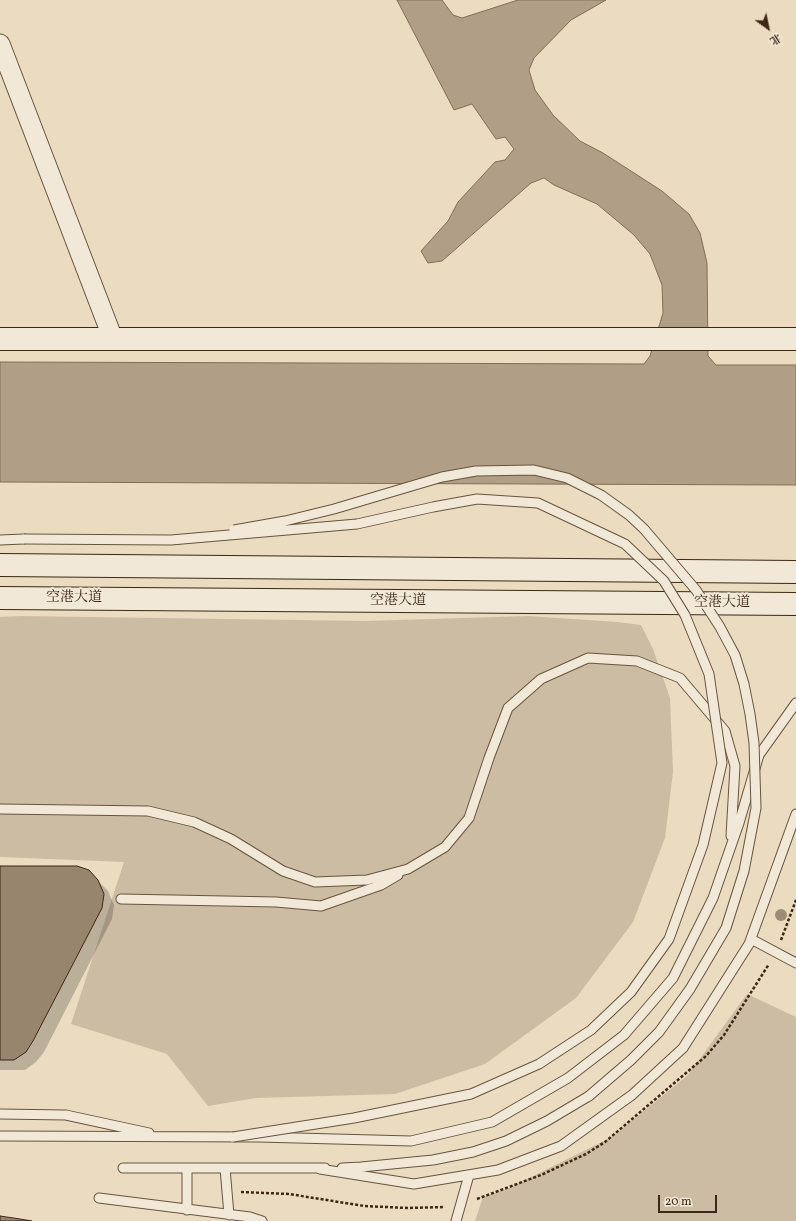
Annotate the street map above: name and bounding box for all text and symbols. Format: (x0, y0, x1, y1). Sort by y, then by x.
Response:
north arrow (748, 8, 788, 48)
text: 北 (766, 29, 784, 48)
street label: 空港大道 (46, 590, 102, 606)
street label: 空港大道 (370, 593, 426, 609)
street label: 空港大道 (694, 595, 750, 611)
scale bar (660, 1187, 719, 1213)
text: 20 m (665, 1194, 692, 1210)

